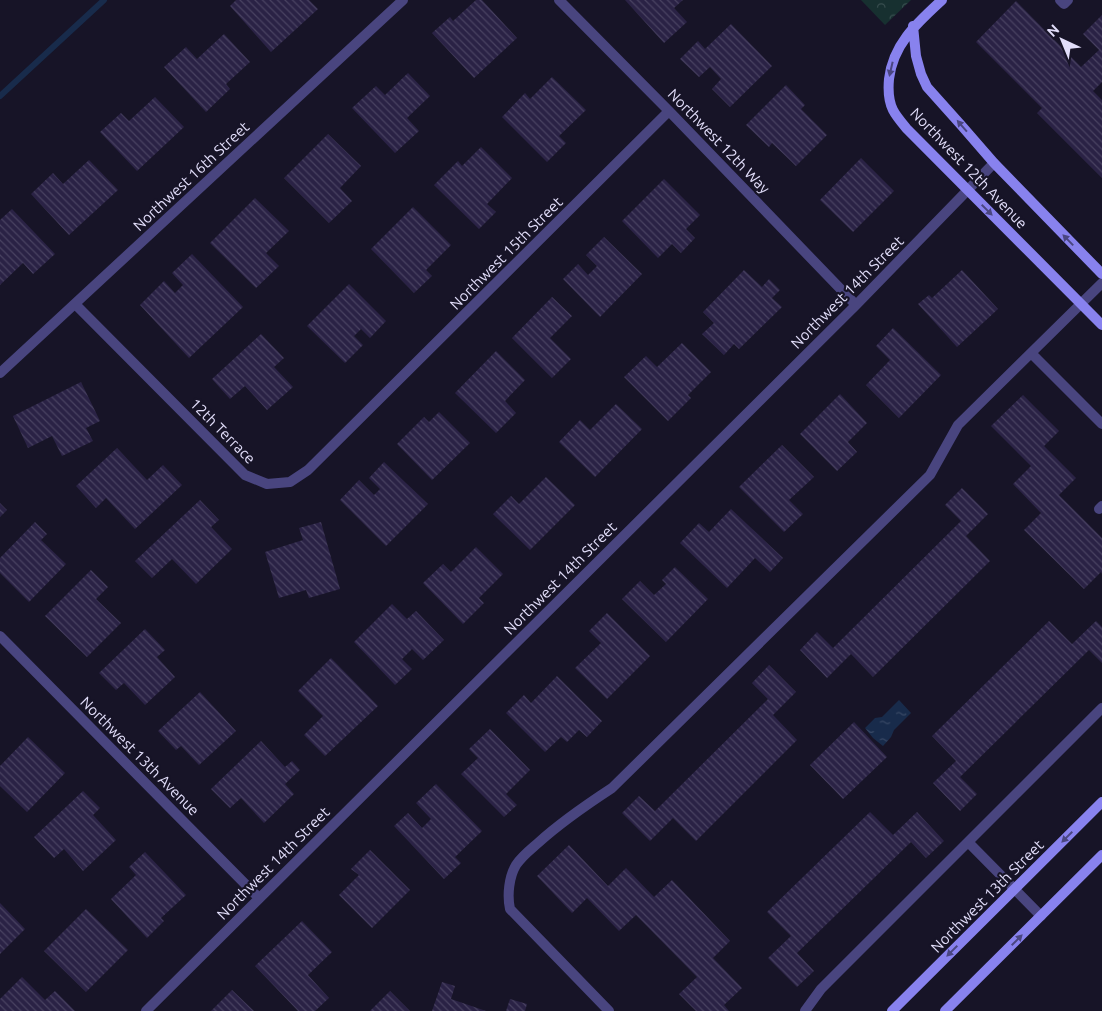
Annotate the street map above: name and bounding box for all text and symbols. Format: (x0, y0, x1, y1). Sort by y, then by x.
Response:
north arrow (1037, 15, 1087, 65)
text: N (1044, 21, 1062, 40)
one-way arrow (887, 61, 895, 76)
street label: Northwest 12th Way (665, 85, 773, 197)
street label: Northwest 12th Avenue (907, 104, 1031, 232)
street label: Northwest 16th Street (130, 118, 252, 234)
one-way arrow (957, 120, 968, 133)
street label: Northwest 15th Street (446, 193, 566, 313)
one-way arrow (981, 204, 993, 216)
street label: Northwest 14th Street (787, 232, 907, 352)
one-way arrow (1062, 234, 1074, 246)
street label: 12th Terrace (187, 395, 259, 467)
street label: Northwest 14th Street (500, 518, 620, 638)
street label: Northwest 13th Avenue (77, 693, 203, 819)
street label: Northwest 14th Street (213, 803, 333, 923)
one-way arrow (1062, 830, 1074, 842)
street label: Northwest 13th Street (927, 836, 1047, 956)
one-way arrow (1010, 934, 1022, 946)
one-way arrow (946, 945, 958, 957)

